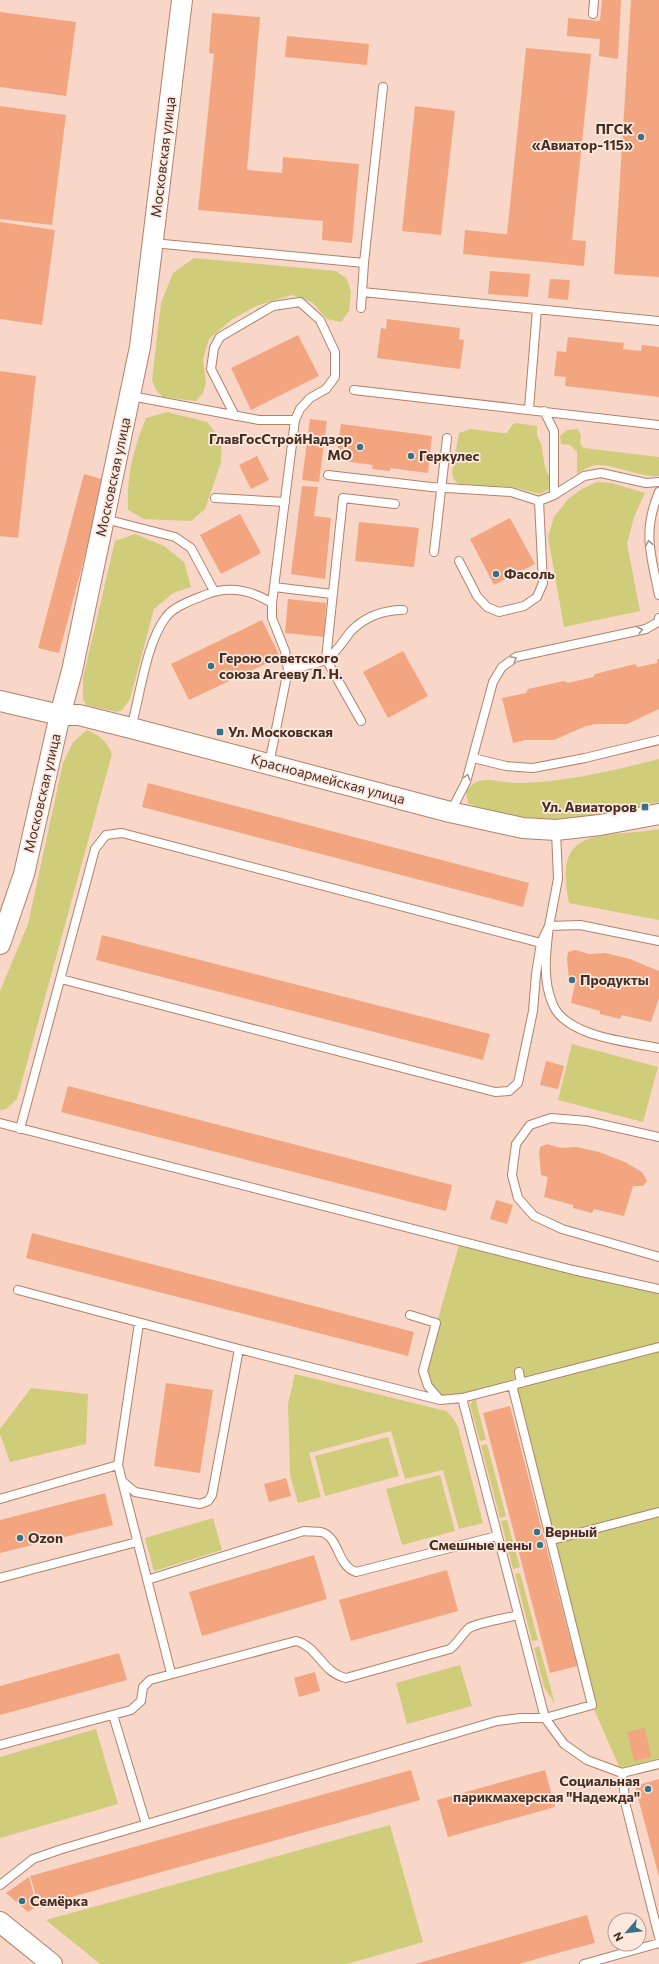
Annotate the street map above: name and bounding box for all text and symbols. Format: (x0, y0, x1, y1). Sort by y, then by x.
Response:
street label: Московская улица (147, 96, 178, 218)
place label: ПГСК «Авиатор-115» (532, 120, 633, 153)
marker: ПГСК «Авиатор-115» (636, 132, 646, 142)
street label: Московская улица (92, 416, 133, 538)
place label: ГлавГосСтройНадзор МО (209, 430, 352, 463)
marker: ГлавГосСтройНадзор МО (355, 442, 365, 452)
place label: Геркулес (419, 447, 479, 464)
marker: Геркулес (406, 451, 416, 461)
one-way arrow (646, 540, 654, 546)
place label: Фасоль (504, 565, 555, 582)
marker: Фасоль (491, 569, 501, 579)
one-way arrow (636, 626, 643, 635)
place label: Герою советского союза Агееву Л. Н. (219, 649, 343, 682)
one-way arrow (510, 657, 517, 664)
marker: Герою советского союза Агееву Л. Н. (206, 661, 216, 671)
place label: Ул. Московская (228, 723, 333, 740)
marker: Ул. Московская (215, 727, 225, 737)
street label: Московская улица (20, 732, 63, 854)
street label: Красноармейская улица (249, 750, 407, 807)
one-way arrow (462, 773, 471, 780)
place label: Ул. Авиаторов (541, 798, 637, 815)
marker: Ул. Авиаторов (640, 802, 650, 812)
place label: Продукты (580, 971, 649, 988)
marker: Продукты (567, 975, 577, 985)
place label: Верный (545, 1523, 597, 1540)
marker: Верный (532, 1527, 542, 1537)
place label: Ozon (28, 1529, 63, 1546)
marker: Ozon (15, 1533, 25, 1543)
place label: Смешные цены (429, 1536, 532, 1553)
marker: Смешные цены (535, 1540, 545, 1550)
place label: Социальная парикмахерская "Надежда" (453, 1772, 640, 1805)
marker: Социальная парикмахерская "Надежда" (643, 1784, 653, 1794)
place label: Семёрка (30, 1892, 88, 1909)
marker: Семёрка (17, 1896, 27, 1906)
north arrow (607, 1912, 647, 1952)
text: N (610, 1930, 625, 1944)

